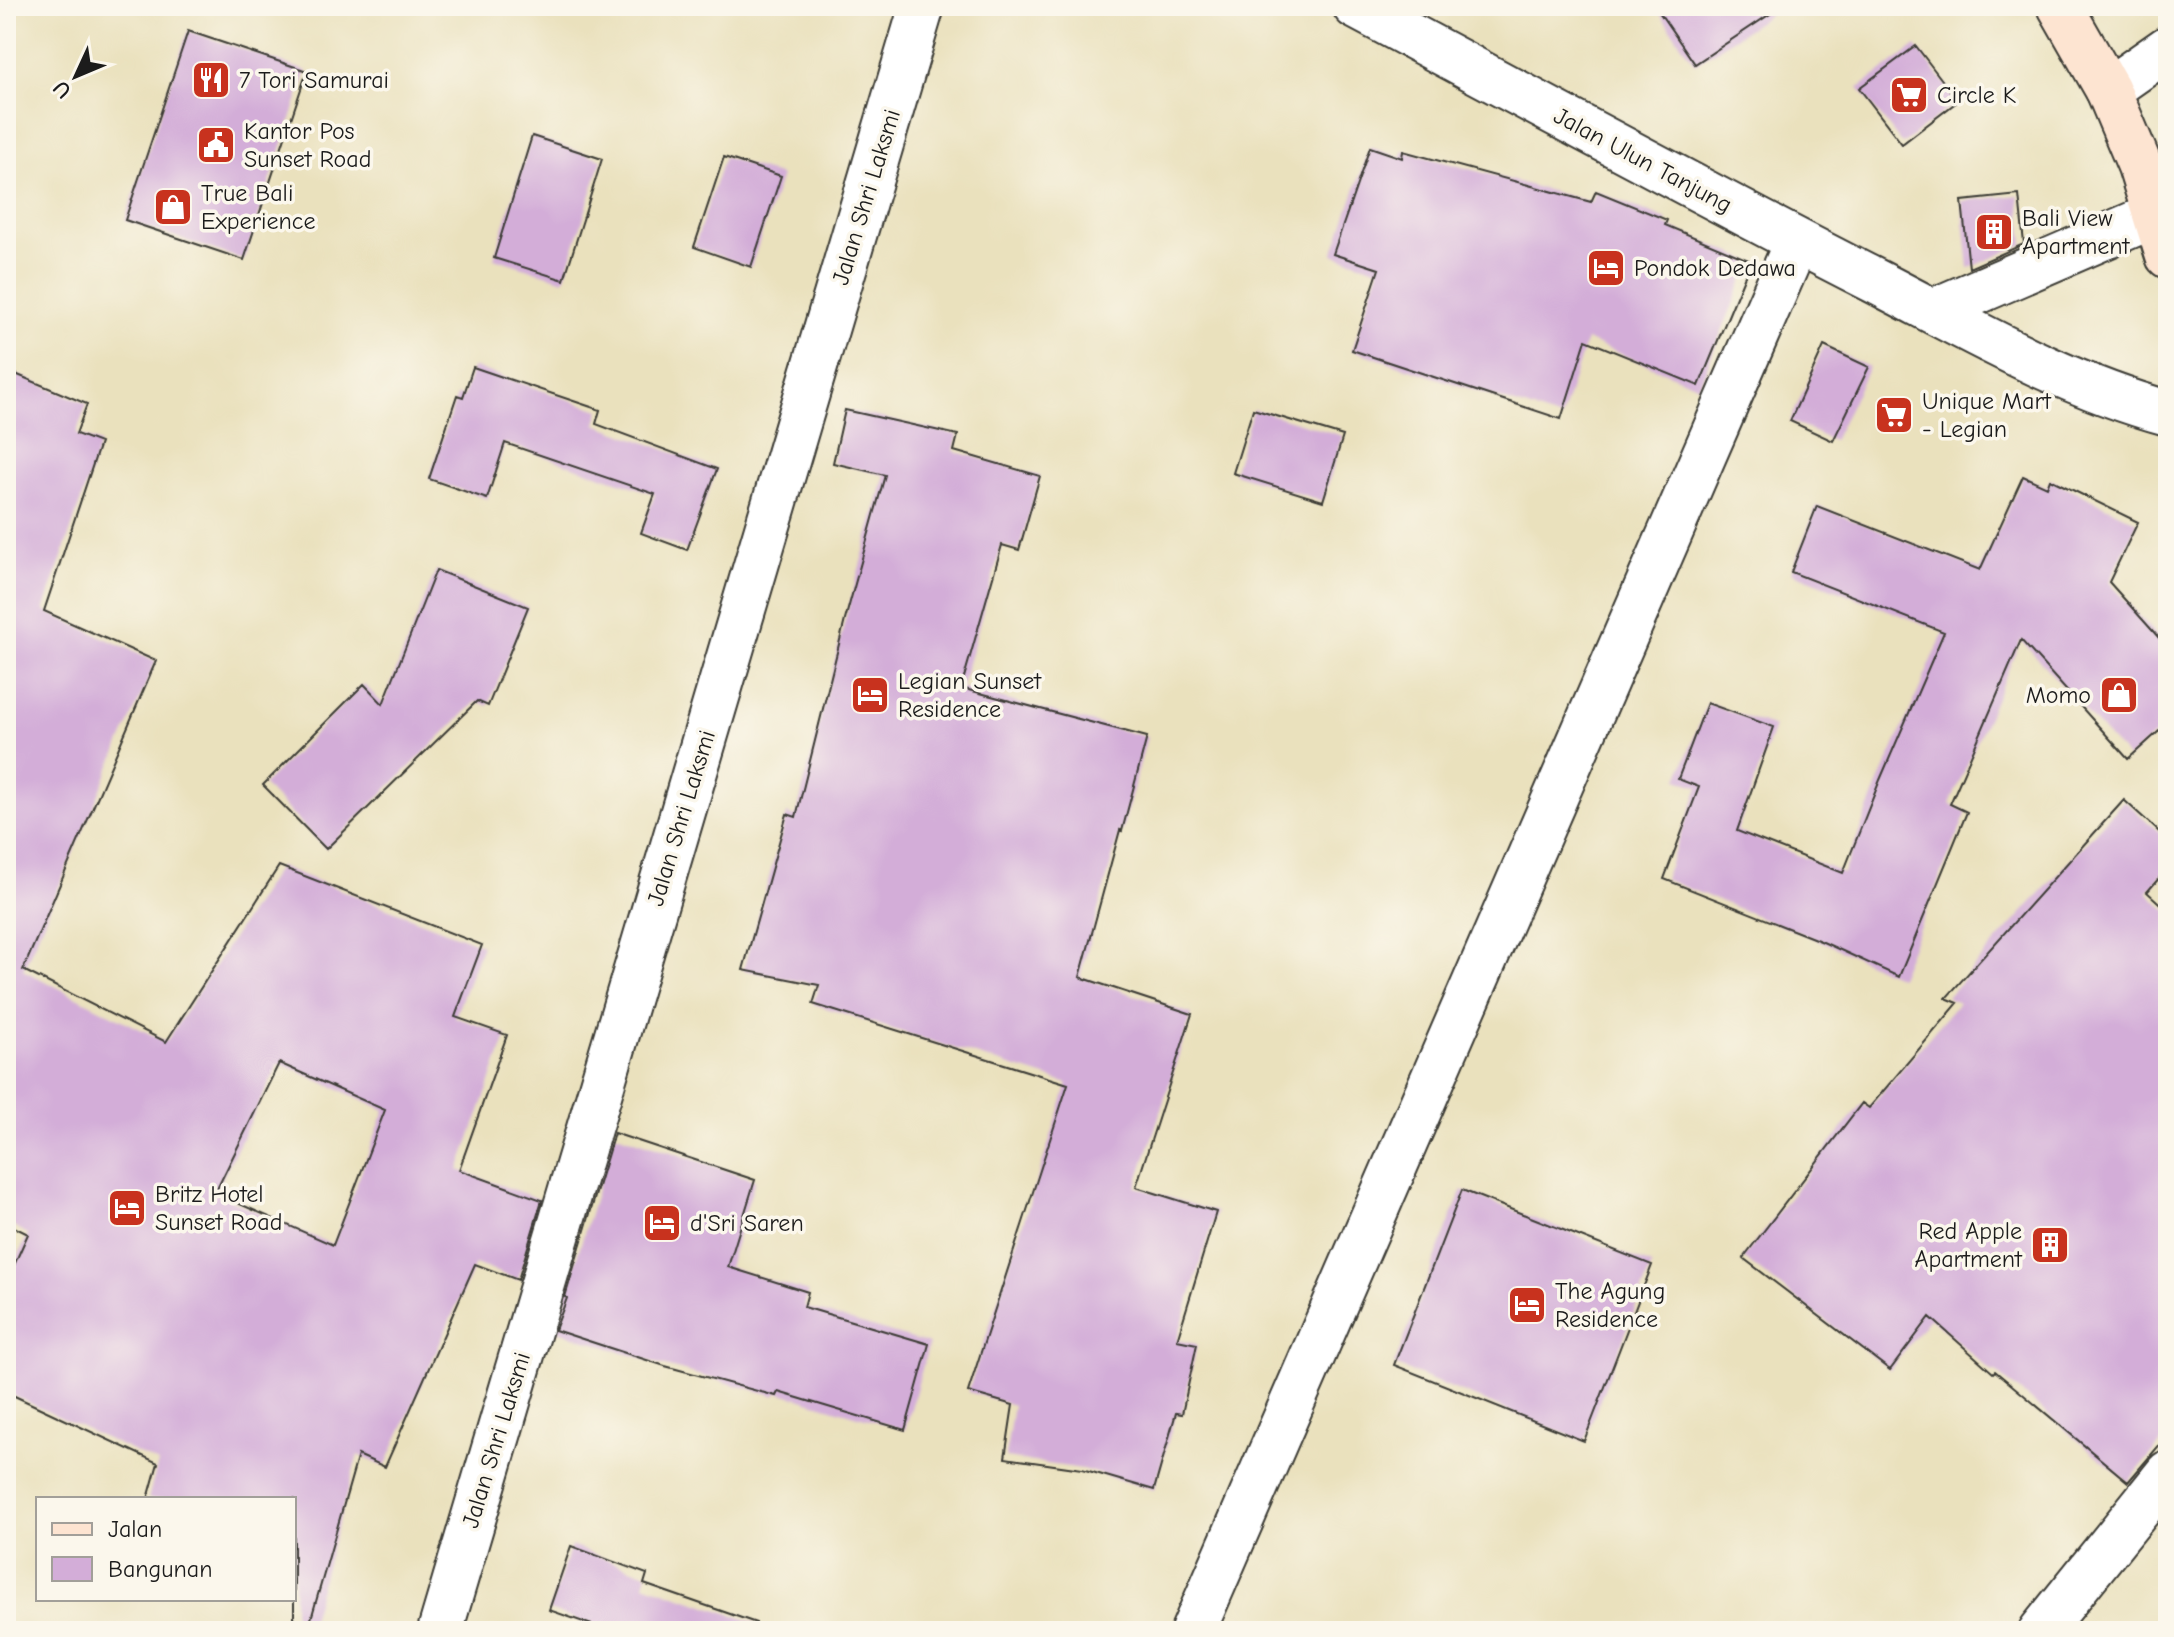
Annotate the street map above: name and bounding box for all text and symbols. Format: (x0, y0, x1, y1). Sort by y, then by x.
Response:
north arrow (36, 36, 116, 116)
restaurant icon: 7 Tori Samurai (190, 59, 232, 101)
place label: 7 Tori Samurai (239, 66, 389, 94)
supermarket icon: Circle K (1888, 74, 1930, 116)
text: U (48, 75, 77, 104)
place label: Circle K (1937, 81, 2016, 109)
street label: Jalan Ulun Tanjung (1549, 101, 1737, 219)
street label: Jalan Shri Laksmi (826, 106, 906, 288)
place label: Kantor Pos Sunset Road (244, 117, 371, 173)
public building icon: Kantor Pos Sunset Road (195, 124, 237, 166)
place label: True Bali Experience (201, 179, 315, 235)
shop icon: True Bali Experience (152, 186, 194, 228)
place label: Bali View Apartment (2022, 204, 2131, 260)
building icon: Bali View Apartment (1973, 211, 2015, 253)
hotel icon: Pondok Dedawa (1585, 247, 1627, 289)
place label: Pondok Dedawa (1634, 254, 1796, 282)
place label: Unique Mart - Legian (1922, 387, 2052, 443)
supermarket icon: Unique Mart - Legian (1873, 394, 1915, 436)
place label: Legian Sunset Residence (898, 667, 1042, 723)
hotel icon: Legian Sunset Residence (849, 674, 891, 716)
shop icon: Momo (2098, 674, 2140, 716)
place label: Momo (2026, 681, 2091, 709)
street label: Jalan Shri Laksmi (641, 727, 721, 909)
place label: Britz Hotel Sunset Road (155, 1180, 282, 1236)
hotel icon: Britz Hotel Sunset Road (106, 1187, 148, 1229)
hotel icon: d'Sri Saren (641, 1202, 683, 1244)
place label: d'Sri Saren (690, 1209, 804, 1237)
place label: Red Apple Apartment (1915, 1217, 2023, 1273)
building icon: Red Apple Apartment (2029, 1224, 2071, 1266)
place label: The Agung Residence (1555, 1277, 1665, 1333)
hotel icon: The Agung Residence (1506, 1284, 1548, 1326)
street label: Jalan Shri Laksmi (456, 1349, 536, 1531)
legend (36, 1497, 296, 1601)
text: Jalan (108, 1515, 162, 1543)
text: Bangunan (108, 1555, 212, 1583)

